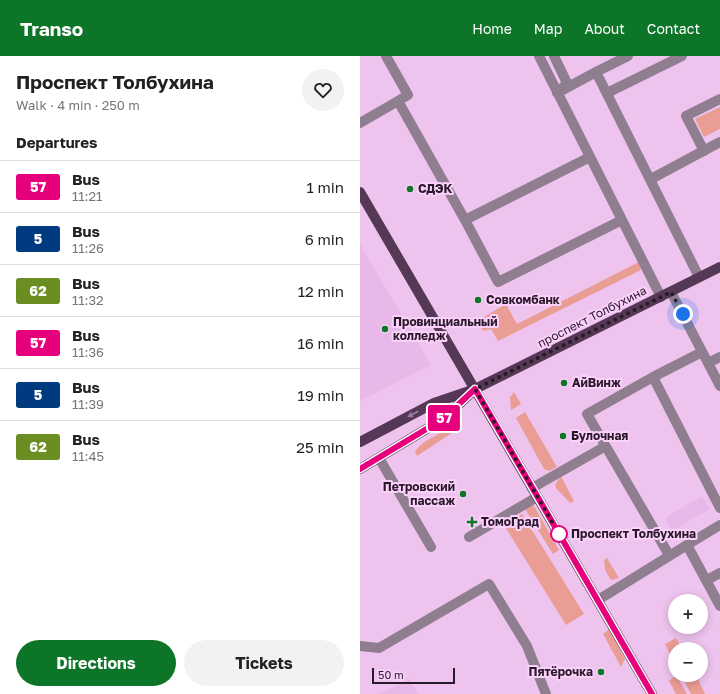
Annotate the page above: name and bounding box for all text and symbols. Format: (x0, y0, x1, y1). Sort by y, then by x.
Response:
text: Transo (20, 17, 83, 40)
text: Home (472, 20, 512, 37)
text: Map (534, 20, 562, 37)
text: About (584, 20, 625, 37)
text: Contact (647, 20, 700, 37)
button: heart (302, 69, 344, 111)
text: Проспект Толбухина (16, 70, 214, 93)
text: Walk · 4 min · 250 m (16, 97, 140, 113)
text: Departures (16, 133, 97, 151)
text: Bus (72, 170, 100, 188)
text: 57 (30, 178, 46, 195)
text: 1 min (306, 178, 344, 196)
place label: СДЭК (418, 181, 453, 196)
marker: СДЭК (405, 184, 415, 194)
text: 11:21 (72, 188, 102, 204)
text: Bus (72, 222, 100, 240)
text: 5 (34, 230, 42, 247)
text: 6 min (305, 230, 344, 248)
text: 11:26 (72, 240, 104, 256)
text: Bus (72, 274, 100, 292)
text: 62 (29, 282, 47, 299)
text: 12 min (298, 282, 344, 300)
street label: проспект Толбухина (535, 283, 649, 351)
text: 11:32 (72, 292, 104, 308)
place label: Совкомбанк (486, 292, 560, 307)
marker: Совкомбанк (473, 295, 483, 305)
your location (673, 304, 693, 324)
place label: Провинциальный колледж (393, 314, 498, 343)
marker: Провинциальный колледж (380, 324, 390, 334)
text: Bus (72, 326, 100, 344)
text: 57 (30, 334, 46, 351)
text: 16 min (297, 334, 344, 352)
text: 11:36 (72, 344, 104, 360)
place label: АйВинж (572, 375, 621, 390)
text: Bus (72, 378, 100, 396)
marker: АйВинж (559, 378, 569, 388)
text: 5 (34, 386, 42, 403)
text: 19 min (297, 386, 344, 404)
text: 11:39 (72, 396, 104, 412)
line badge: 57 (426, 405, 462, 431)
text: 57 (436, 409, 452, 426)
one-way arrow (407, 411, 419, 417)
place label: Булочная (571, 428, 628, 443)
text: Bus (72, 430, 100, 448)
marker: Булочная (558, 431, 568, 441)
text: 62 (29, 438, 47, 455)
text: 25 min (296, 438, 344, 456)
text: 11:45 (72, 448, 104, 464)
place label: Петровский пассаж (383, 479, 455, 508)
marker: Петровский пассаж (458, 489, 468, 499)
place label: ТомоГрад (481, 514, 539, 529)
marker: ТомоГрад (466, 516, 478, 528)
marker: Проспект Толбухина (550, 525, 568, 543)
place label: Проспект Толбухина (571, 526, 696, 541)
map controls (668, 594, 708, 682)
button: + (668, 594, 708, 634)
button: Directions (16, 640, 176, 686)
button: Tickets (184, 640, 344, 686)
button: − (668, 642, 708, 682)
place label: Пятёрочка (528, 664, 593, 679)
scale bar (372, 666, 455, 685)
marker: Пятёрочка (596, 667, 606, 677)
text: 50 m (378, 668, 404, 681)

